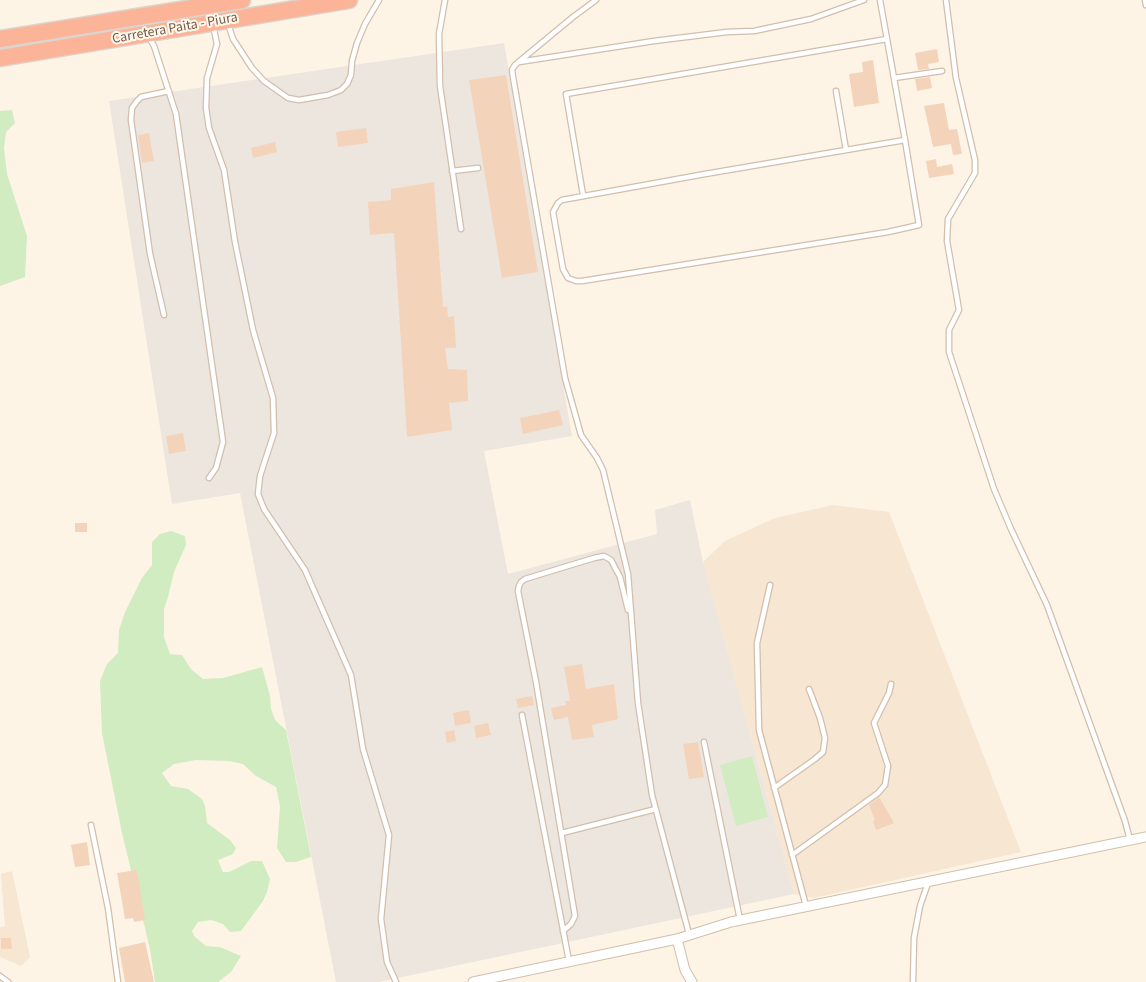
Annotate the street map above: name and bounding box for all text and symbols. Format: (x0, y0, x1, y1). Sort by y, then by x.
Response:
street label: Carretera Paita - Piura (111, 10, 239, 48)

